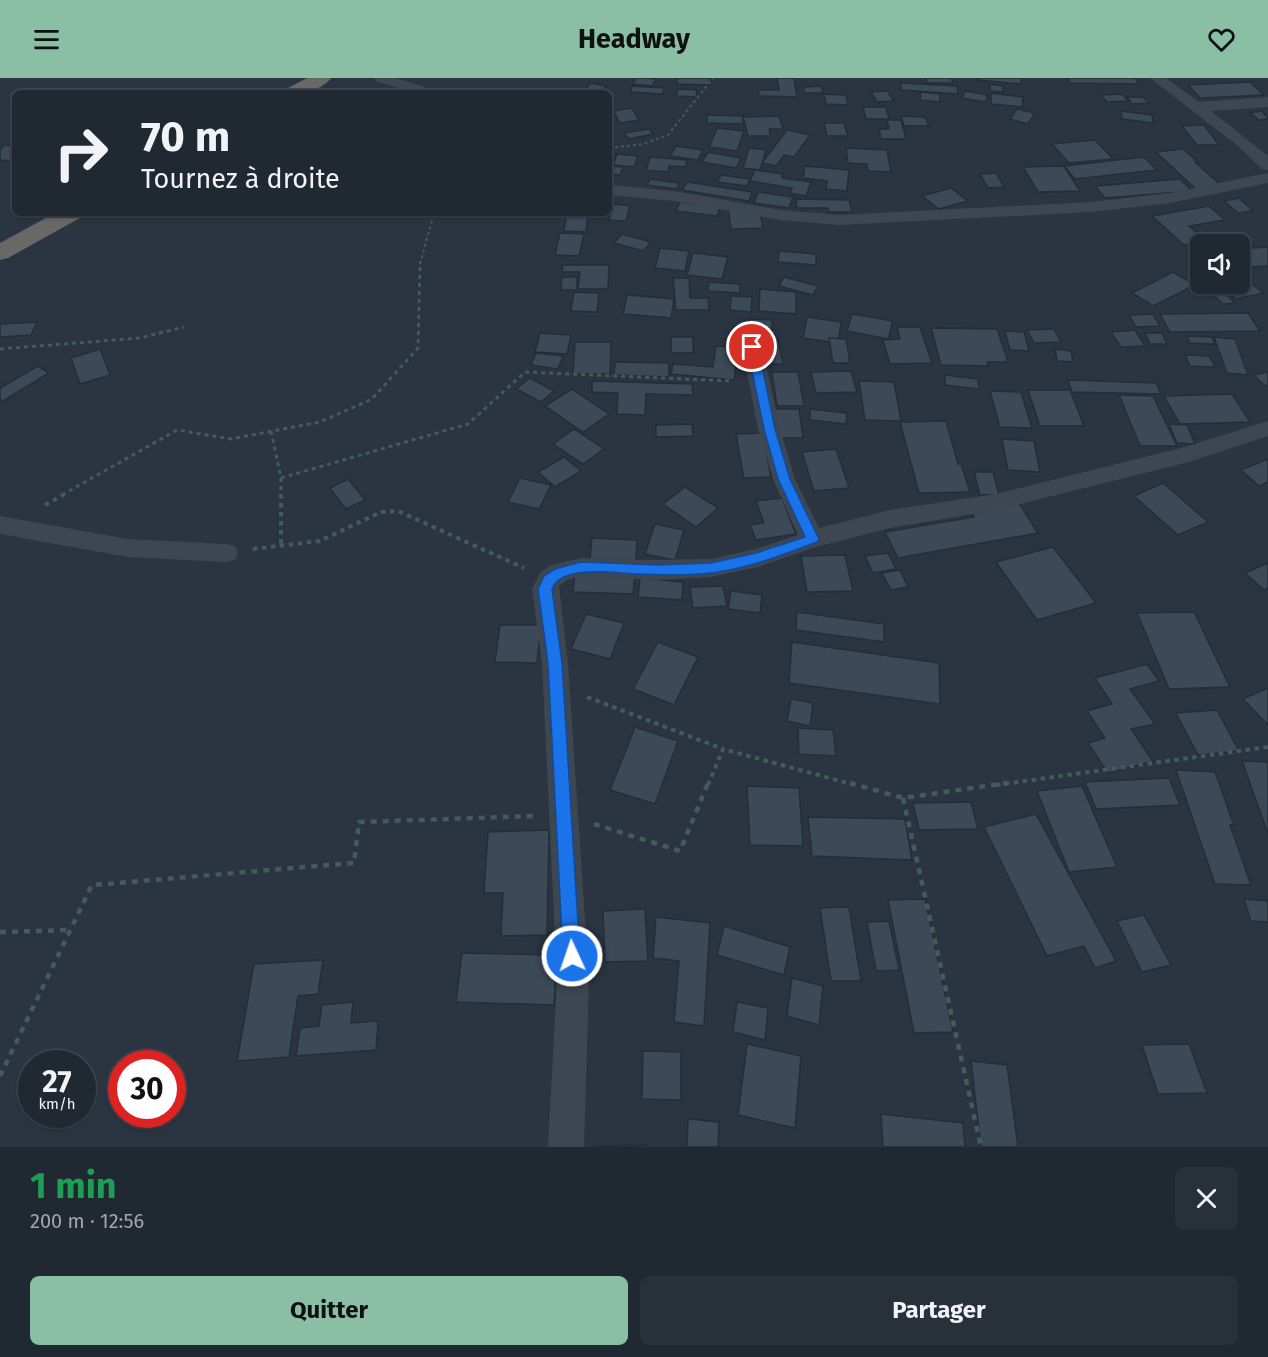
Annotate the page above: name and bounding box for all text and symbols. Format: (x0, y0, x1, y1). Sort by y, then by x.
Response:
icon: menu (30, 23, 63, 56)
text: Headway (578, 23, 690, 55)
icon: heart (1205, 23, 1238, 56)
text: 70 m (141, 112, 230, 162)
icon: right (42, 114, 120, 192)
text: Tournez à droite (141, 163, 340, 195)
map controls (1190, 234, 1250, 294)
button: sound (1190, 234, 1250, 294)
pin (726, 321, 777, 372)
icon: arrive (735, 330, 768, 363)
position arrow (540, 924, 604, 988)
speed limit sign: 30 (108, 1050, 186, 1128)
text: 27 (42, 1064, 72, 1100)
text: km/h (38, 1095, 76, 1113)
text: 1 min (30, 1164, 117, 1208)
button: close (1175, 1167, 1238, 1230)
text: 200 m · 12:56 (30, 1209, 144, 1233)
button: Quitter (30, 1276, 628, 1345)
button: Partager (640, 1276, 1238, 1345)

